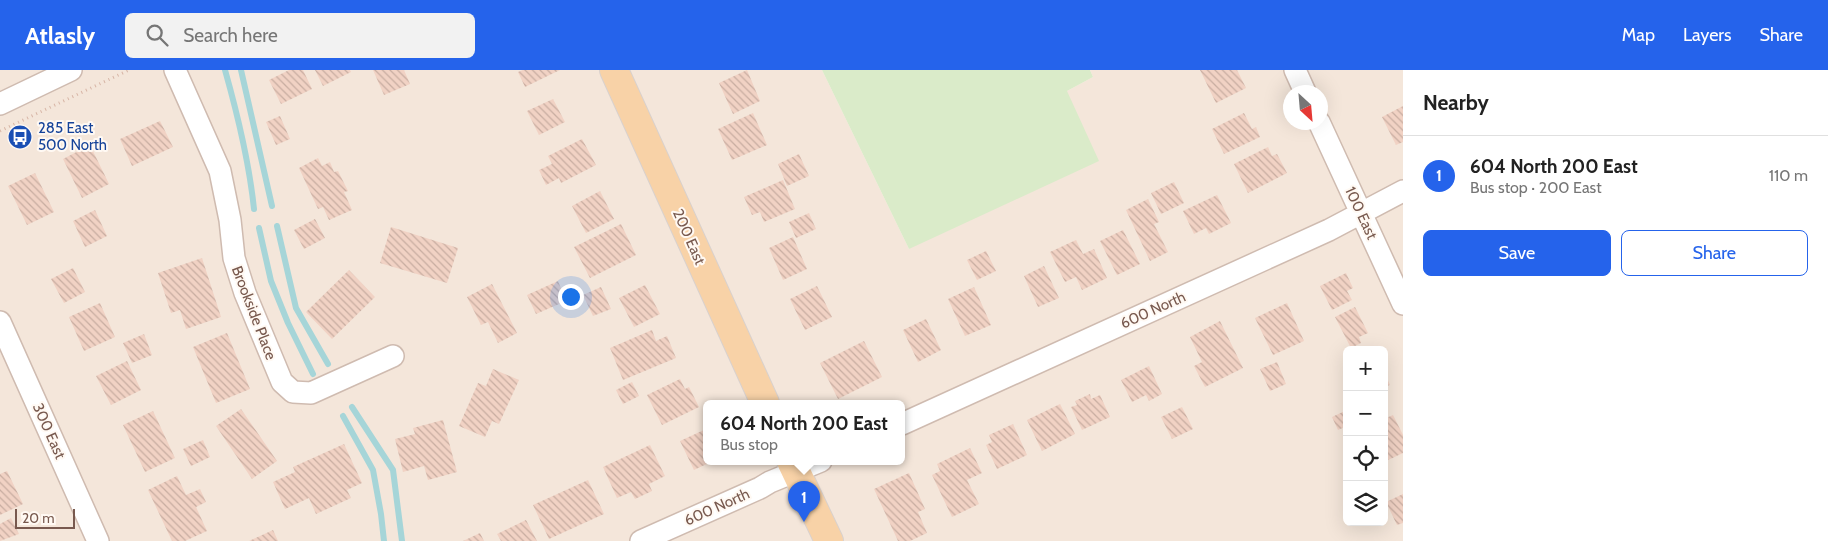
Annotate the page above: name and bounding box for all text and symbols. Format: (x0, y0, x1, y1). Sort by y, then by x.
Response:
search box (125, 13, 475, 58)
text: Atlasly (25, 21, 95, 50)
icon: search (143, 21, 171, 49)
text: Search here (183, 24, 278, 47)
text: Map (1622, 24, 1655, 46)
text: Layers (1683, 24, 1732, 46)
text: Share (1760, 24, 1803, 46)
north arrow (1283, 85, 1328, 130)
text: Nearby (1423, 90, 1489, 115)
place label: 285 East 500 North (38, 119, 107, 154)
bus stop icon: 285 East 500 North (7, 124, 33, 150)
text: 604 North 200 East (1470, 155, 1638, 178)
text: 1 (1436, 166, 1442, 185)
text: 110 m (1769, 166, 1808, 185)
text: Bus stop · 200 East (1470, 178, 1602, 197)
street label: 100 East (1341, 184, 1381, 242)
street label: 200 East (669, 206, 709, 268)
button: Save (1423, 230, 1611, 276)
button: Share (1621, 230, 1808, 276)
street label: Brookside Place (228, 264, 280, 363)
your location (558, 284, 584, 310)
street label: 600 North (1118, 288, 1188, 332)
map controls (1343, 346, 1388, 526)
button: + (1343, 346, 1388, 391)
button: − (1343, 391, 1388, 436)
street label: 300 East (29, 400, 69, 462)
popup (703, 400, 905, 465)
text: 604 North 200 East (720, 412, 888, 435)
text: Bus stop (720, 435, 778, 454)
button: locate (1343, 436, 1388, 481)
pin: 1 (788, 481, 820, 522)
button: layers (1343, 481, 1388, 526)
street label: 600 North (682, 485, 752, 529)
scale bar (15, 506, 75, 529)
text: 20 m (22, 509, 55, 527)

